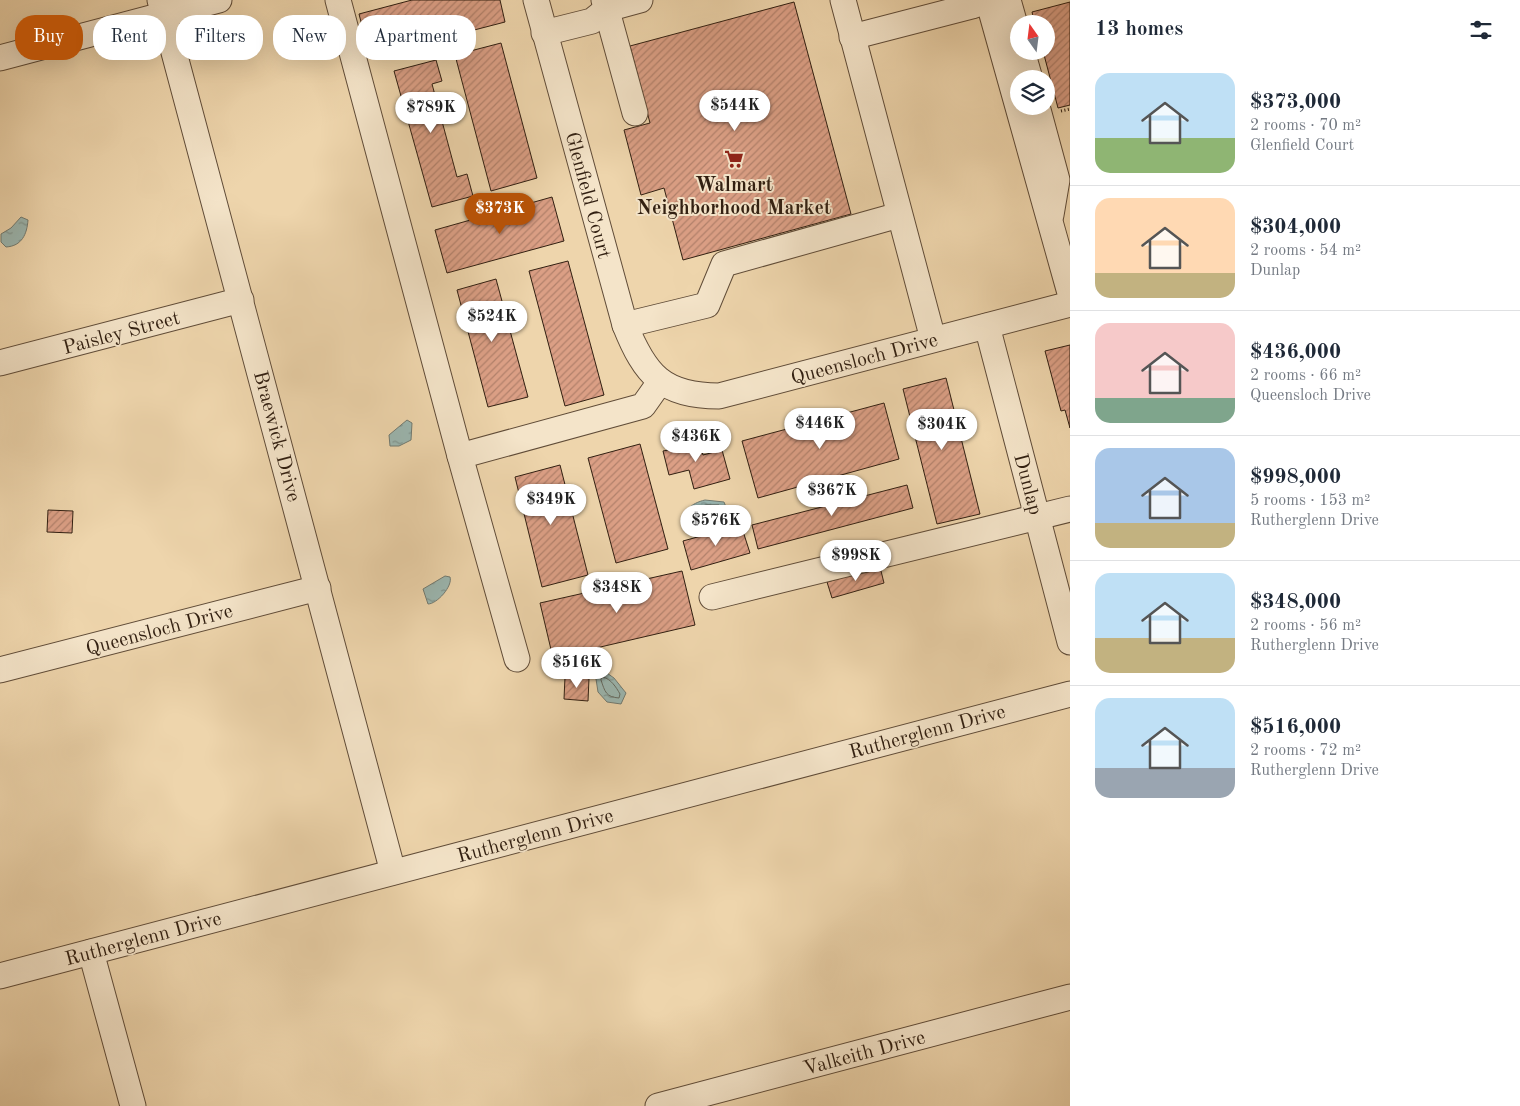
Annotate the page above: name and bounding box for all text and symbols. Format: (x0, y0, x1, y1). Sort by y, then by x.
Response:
chip: Buy (15, 15, 83, 60)
chip: Rent (93, 15, 166, 60)
chip: Filters (176, 15, 263, 60)
chip: New (273, 15, 346, 60)
chip: Apartment (356, 15, 476, 60)
north arrow (1010, 15, 1055, 60)
map controls (1010, 15, 1055, 115)
icon: filters (1467, 16, 1495, 44)
text: 13 homes (1095, 19, 1183, 40)
button: layers (1010, 70, 1055, 115)
pin: $544K (700, 90, 770, 132)
pin: $789K (396, 92, 466, 134)
text: $373,000 (1250, 92, 1341, 113)
icon: home (1135, 93, 1195, 153)
text: $544K (710, 98, 760, 114)
text: $789K (406, 100, 456, 116)
text: 2 rooms · 70 m² (1250, 118, 1361, 134)
street label: Glenfield Court (561, 130, 614, 261)
text: Glenfield Court (1250, 138, 1354, 154)
supermarket icon: Walmart Neighborhood Market (723, 148, 745, 170)
place label: Walmart Neighborhood Market (637, 176, 831, 219)
pin: $373K (465, 192, 535, 235)
text: $373K (475, 201, 525, 217)
text: $304,000 (1250, 217, 1341, 238)
icon: home (1135, 218, 1195, 278)
text: 2 rooms · 54 m² (1250, 243, 1361, 259)
text: Dunlap (1250, 263, 1300, 279)
pin: $524K (457, 300, 527, 343)
street label: Paisley Street (61, 309, 182, 359)
text: $524K (467, 309, 517, 325)
street label: Queensloch Drive (789, 331, 940, 389)
text: $436,000 (1250, 342, 1341, 363)
icon: home (1135, 343, 1195, 403)
text: 2 rooms · 66 m² (1250, 368, 1361, 384)
street label: Braewick Drive (249, 369, 303, 504)
text: Queensloch Drive (1250, 388, 1371, 404)
pin: $446K (785, 408, 855, 450)
pin: $304K (907, 408, 977, 451)
text: $446K (795, 416, 845, 432)
text: $304K (917, 417, 967, 433)
pin: $436K (661, 420, 731, 463)
text: $436K (671, 429, 721, 445)
street label: Dunlap (1009, 452, 1045, 517)
text: $998,000 (1250, 467, 1341, 488)
icon: home (1135, 468, 1195, 528)
pin: $367K (797, 474, 867, 517)
text: $367K (807, 483, 857, 499)
pin: $349K (516, 484, 586, 526)
text: $349K (526, 492, 576, 508)
text: 5 rooms · 153 m² (1250, 493, 1370, 509)
pin: $576K (681, 504, 751, 547)
text: $576K (691, 513, 741, 529)
text: Rutherglenn Drive (1250, 513, 1379, 529)
pin: $998K (821, 540, 891, 582)
text: $998K (831, 548, 881, 564)
pin: $348K (582, 572, 652, 614)
text: $348K (592, 580, 642, 596)
text: $348,000 (1250, 592, 1341, 613)
icon: home (1135, 593, 1195, 653)
street label: Queensloch Drive (84, 602, 235, 660)
text: 2 rooms · 56 m² (1250, 618, 1361, 634)
text: Rutherglenn Drive (1250, 638, 1379, 654)
pin: $516K (542, 646, 612, 689)
text: $516K (552, 655, 602, 671)
street label: Rutherglenn Drive (847, 702, 1008, 763)
text: $516,000 (1250, 717, 1341, 738)
icon: home (1135, 718, 1195, 778)
text: 2 rooms · 72 m² (1250, 743, 1361, 759)
text: Rutherglenn Drive (1250, 763, 1379, 779)
street label: Rutherglenn Drive (455, 806, 616, 867)
street label: Rutherglenn Drive (63, 909, 224, 970)
street label: Valkeith Drive (801, 1028, 928, 1080)

